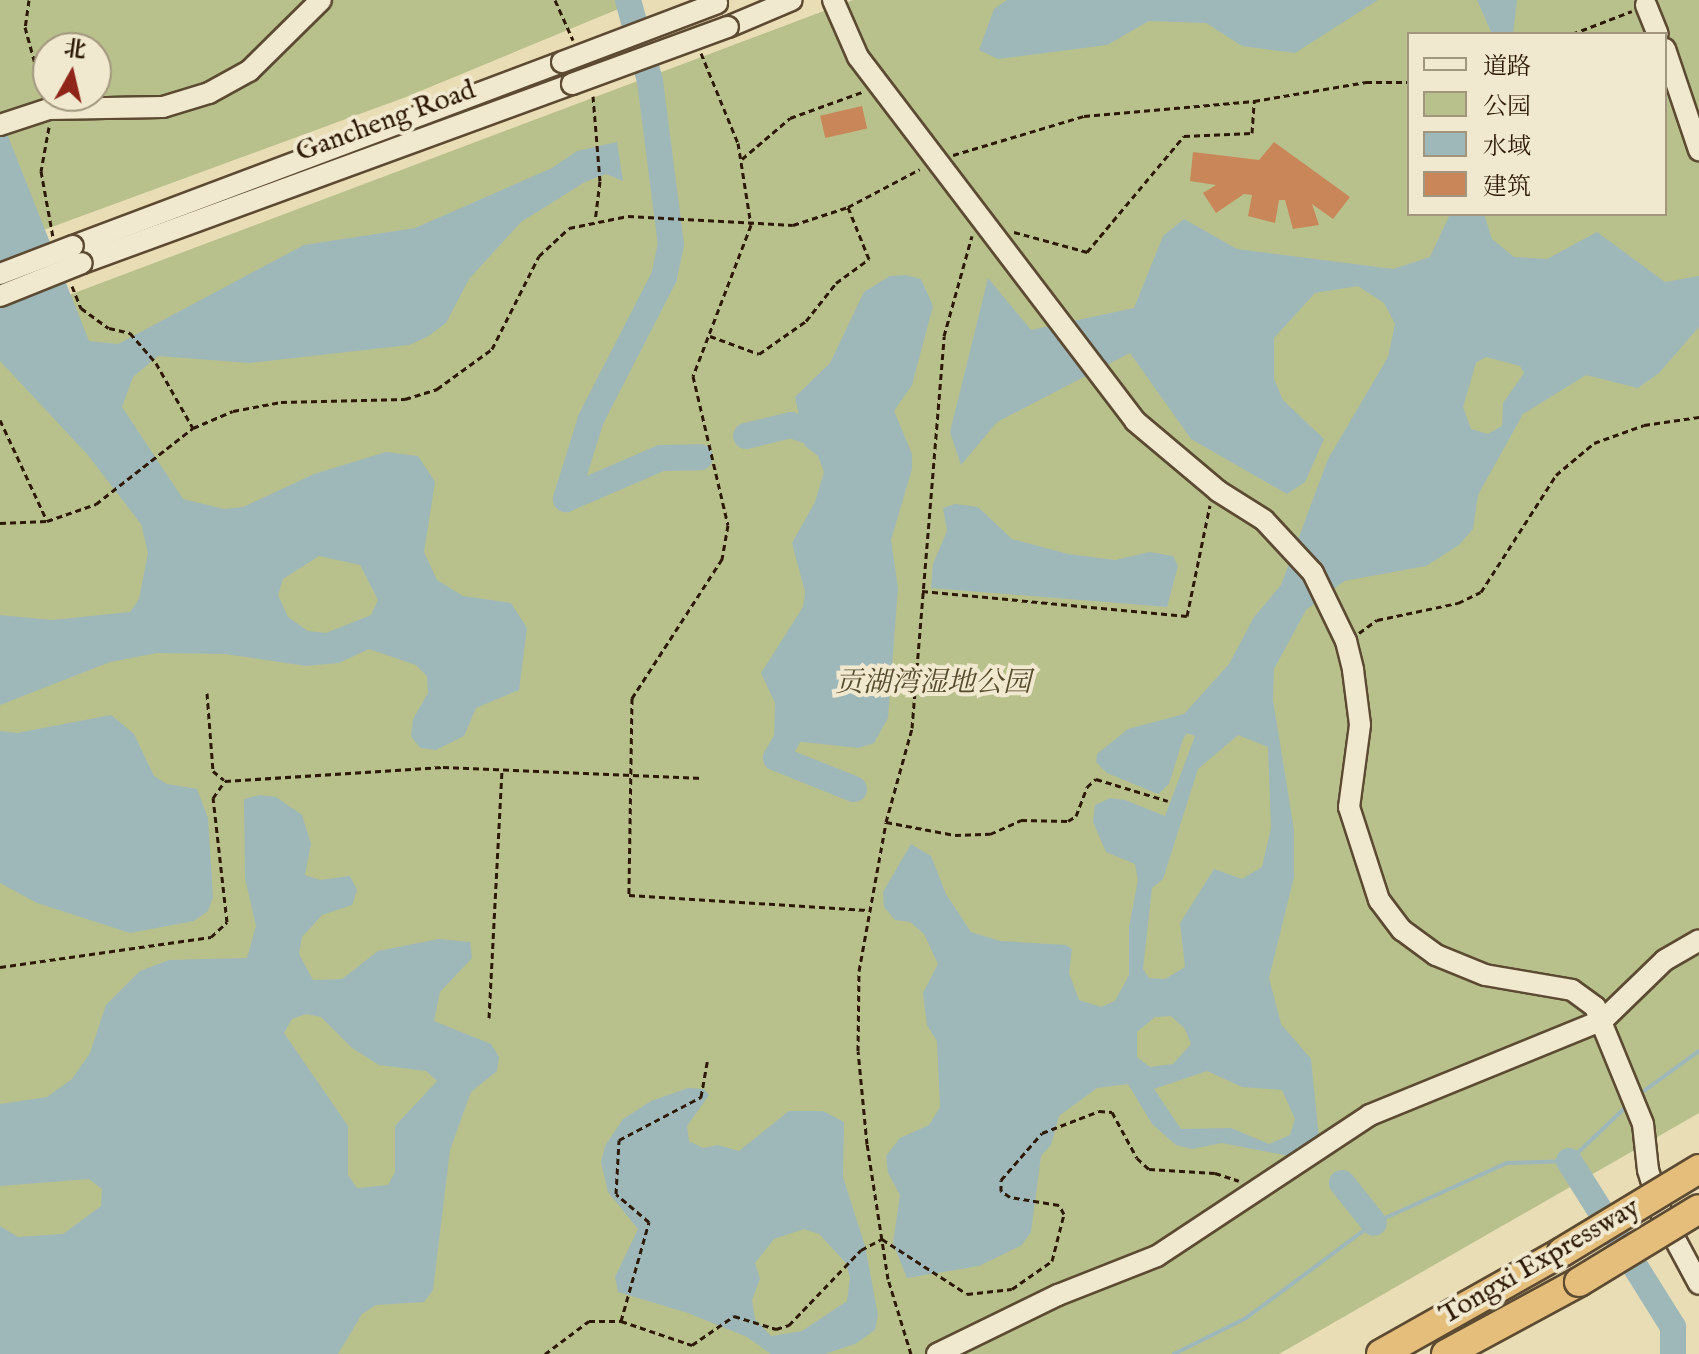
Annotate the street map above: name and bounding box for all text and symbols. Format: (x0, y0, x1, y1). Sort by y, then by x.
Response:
north arrow (32, 32, 112, 112)
legend (1407, 32, 1667, 216)
text: 北 (62, 35, 88, 66)
text: 道路 (1483, 52, 1531, 83)
street label: Gancheng Road (292, 74, 480, 170)
text: 公园 (1483, 92, 1531, 123)
text: 水域 (1483, 132, 1531, 163)
text: 建筑 (1483, 172, 1531, 203)
park label: 贡湖湾湿地公园 (835, 667, 1031, 701)
street label: Tongxi Expressway (1434, 1191, 1646, 1333)

